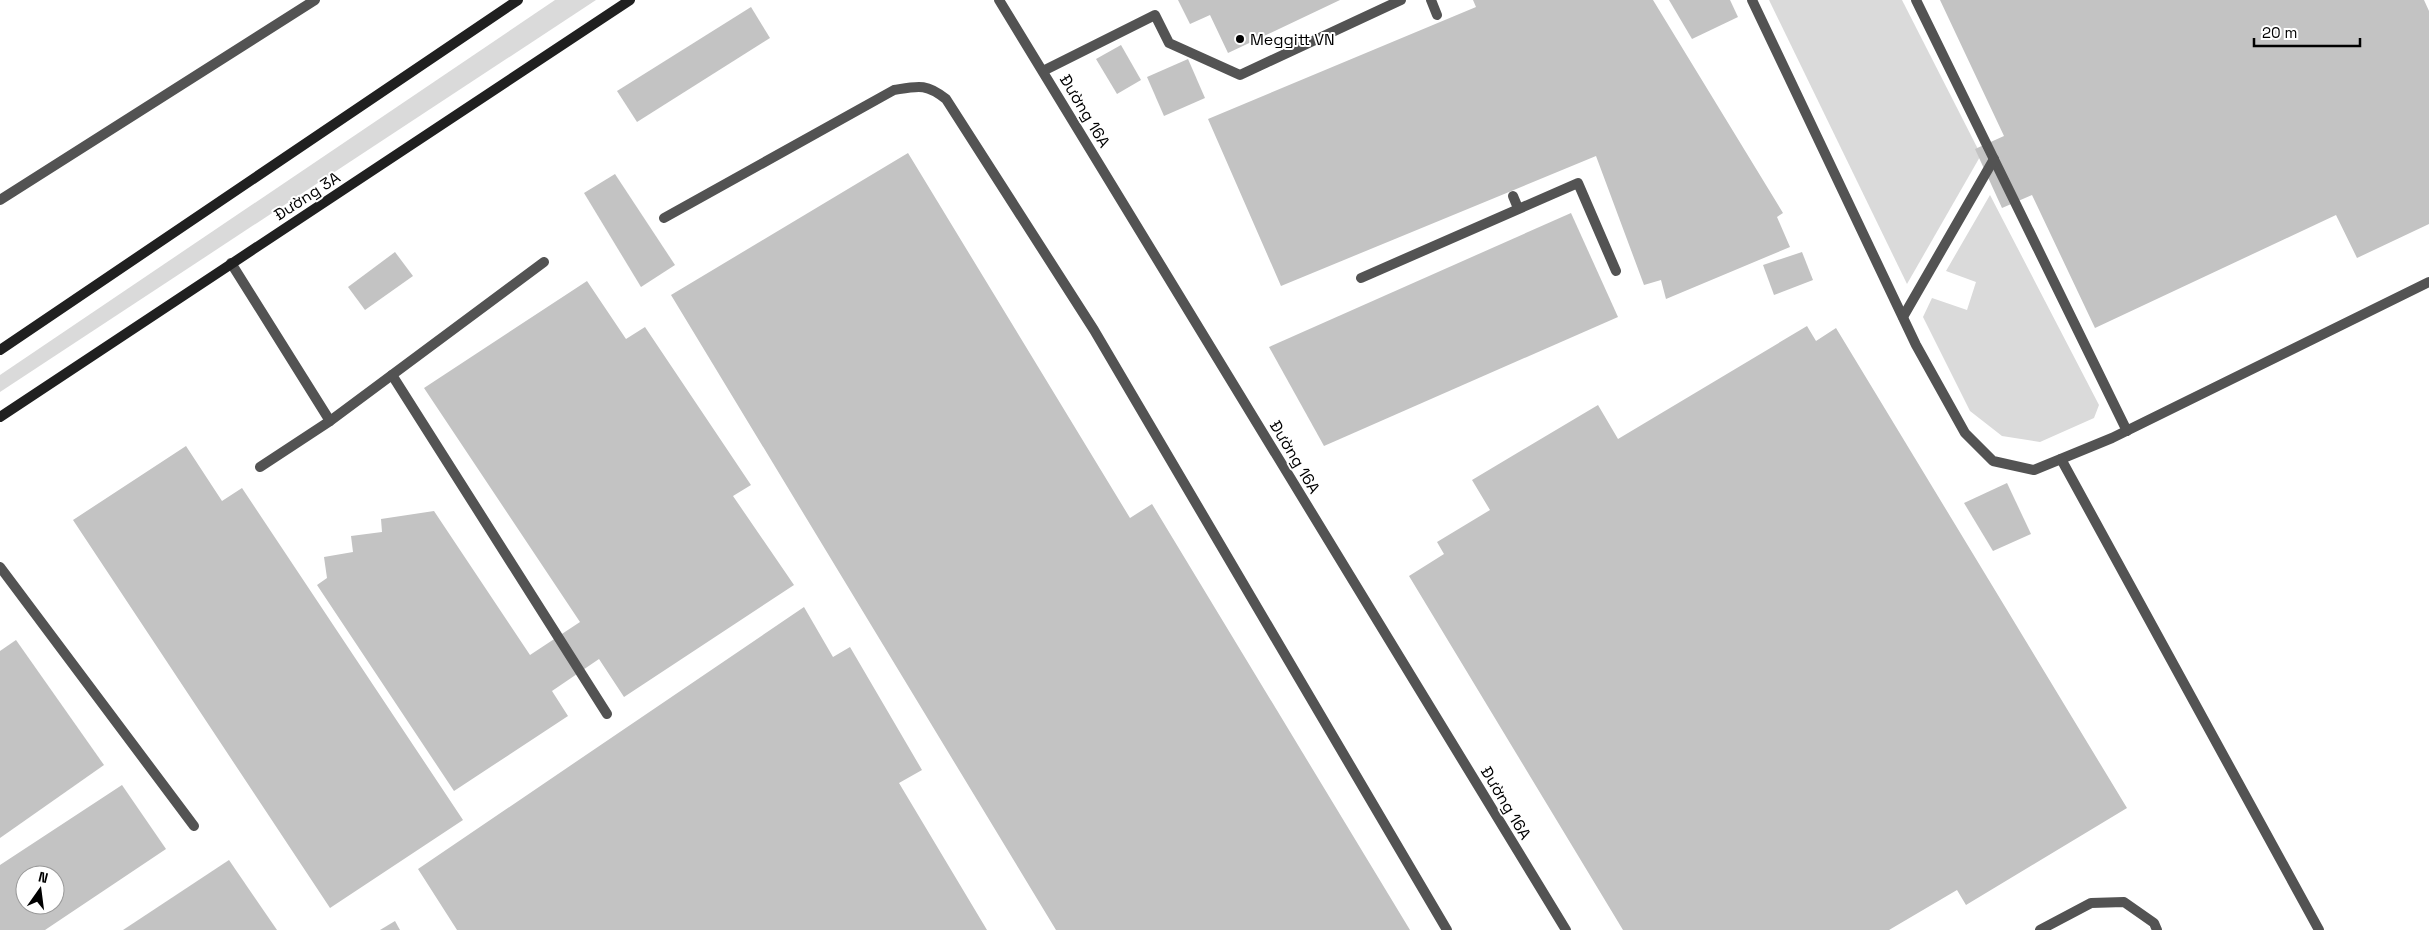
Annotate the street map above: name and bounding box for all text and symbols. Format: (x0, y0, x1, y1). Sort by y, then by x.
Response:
scale bar (2254, 15, 2360, 47)
text: 20 m (2262, 23, 2297, 42)
place label: Meggitt VN (1250, 29, 1335, 50)
marker: Meggitt VN (1234, 33, 1246, 45)
street label: Đường 16A (1055, 71, 1115, 151)
street label: Đường 3A (270, 167, 344, 225)
street label: Đường 16A (1265, 417, 1325, 497)
street label: Đường 16A (1476, 763, 1536, 843)
north arrow (15, 865, 65, 915)
text: N (36, 868, 50, 887)

